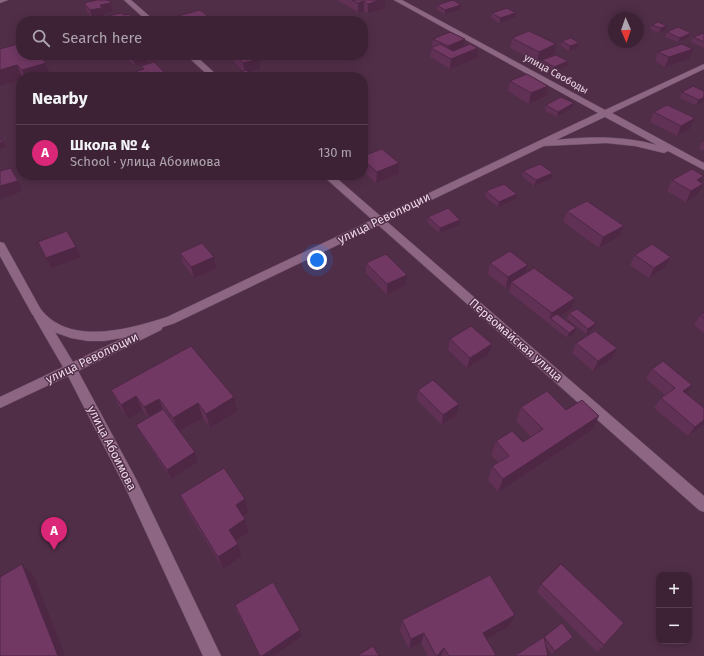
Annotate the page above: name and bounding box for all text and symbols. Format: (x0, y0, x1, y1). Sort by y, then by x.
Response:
north arrow (608, 12, 644, 48)
search box (16, 16, 368, 60)
icon: search (30, 27, 52, 49)
text: Search here (62, 29, 142, 47)
street label: улица Свободы (522, 51, 590, 97)
text: Nearby (32, 88, 87, 109)
text: Школа № 4 (70, 136, 150, 154)
text: A (41, 145, 49, 160)
text: 130 m (318, 145, 352, 160)
text: School · улица Абоимова (70, 154, 221, 169)
street label: улица Революции (335, 190, 433, 246)
your location (307, 250, 327, 270)
street label: Первомайская улица (467, 296, 565, 384)
street label: улица Революции (43, 330, 141, 386)
street label: улица Абоимова (85, 403, 139, 493)
pin: A (41, 517, 67, 550)
map controls (656, 572, 692, 644)
button: + (656, 572, 692, 608)
button: − (656, 608, 692, 644)

